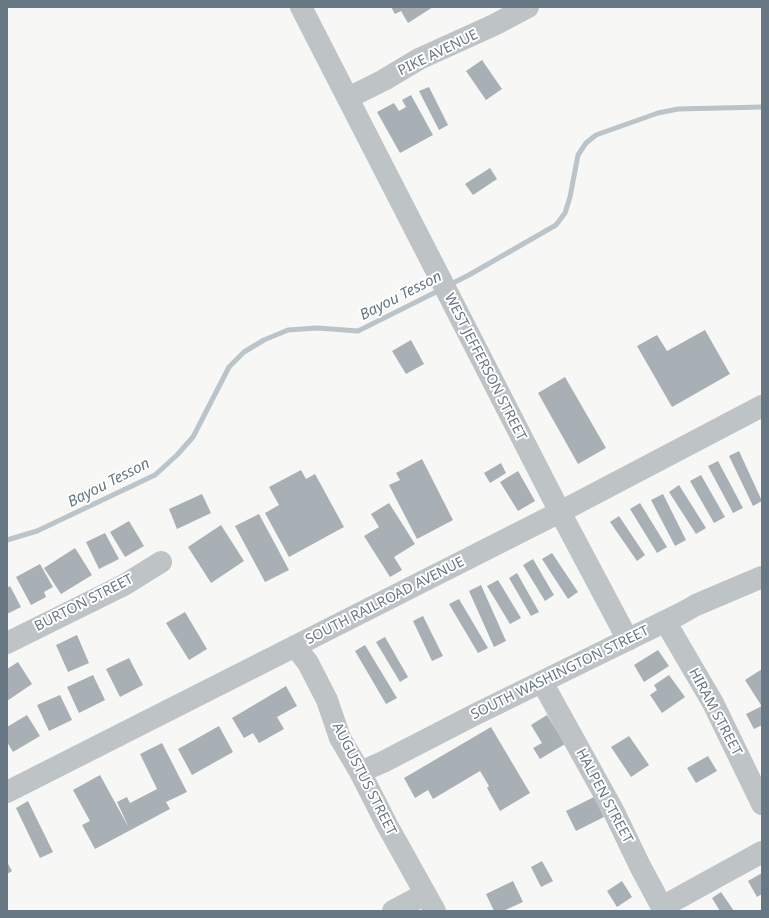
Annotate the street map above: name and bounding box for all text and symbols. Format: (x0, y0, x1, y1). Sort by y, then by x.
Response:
street label: PIKE AVENUE (395, 26, 481, 80)
water label: Bayou Tesson (357, 268, 445, 324)
street label: WEST JEFFERSON STREET (441, 291, 529, 443)
water label: Bayou Tesson (65, 455, 153, 511)
street label: SOUTH RAILROAD AVENUE (303, 554, 467, 648)
street label: BURTON STREET (32, 571, 136, 635)
street label: SOUTH WASHINGTON STREET (468, 623, 652, 723)
street label: HIRAM STREET (685, 665, 745, 759)
street label: AUGUSTUS STREET (328, 720, 400, 838)
street label: HALPEN STREET (572, 746, 636, 846)

